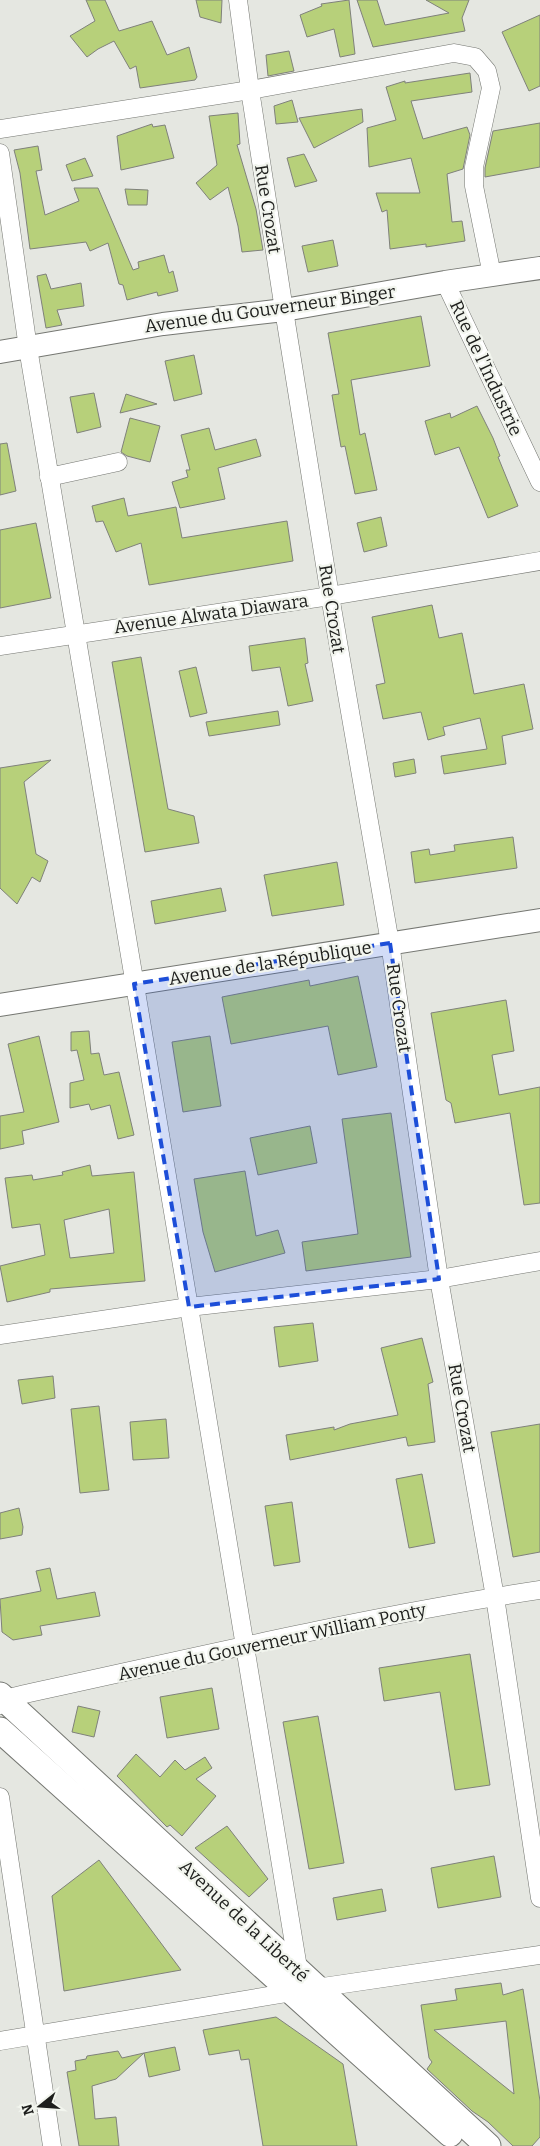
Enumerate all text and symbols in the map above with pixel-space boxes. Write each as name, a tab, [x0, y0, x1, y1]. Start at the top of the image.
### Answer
street label: Rue Crozat	[250, 163, 286, 256]
street label: Avenue du Gouverneur Binger	[143, 280, 397, 338]
street label: Rue de l'Industrie	[445, 297, 527, 439]
street label: Rue Crozat	[314, 563, 350, 656]
street label: Avenue Alwata Diawara	[112, 589, 310, 639]
street label: Avenue de la République	[167, 936, 373, 990]
street label: Rue Crozat	[382, 962, 416, 1055]
street label: Rue Crozat	[443, 1362, 481, 1455]
street label: Avenue du Gouverneur William Ponty	[116, 1598, 429, 1685]
street label: Avenue de la Liberté	[175, 1855, 313, 1987]
north arrow	[15, 2081, 65, 2131]
text: N	[18, 2102, 38, 2117]

